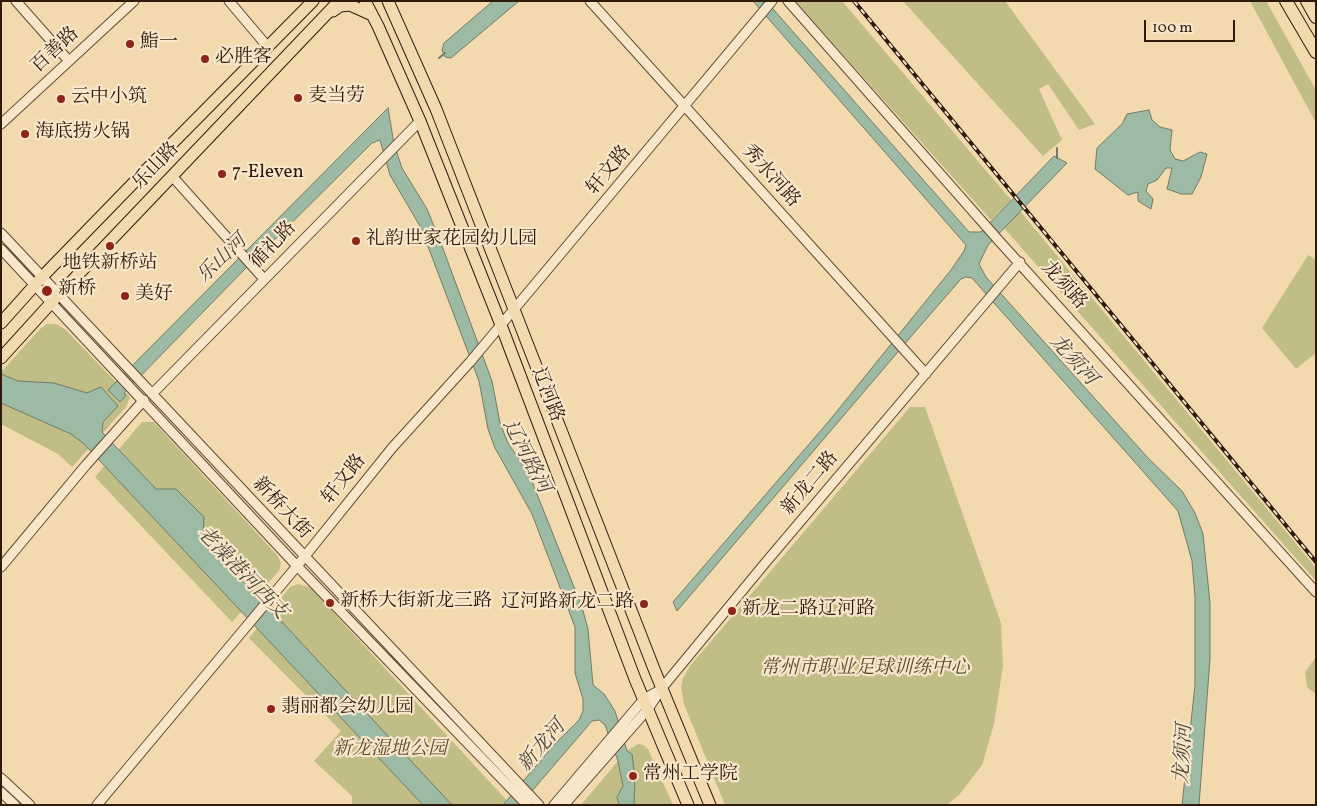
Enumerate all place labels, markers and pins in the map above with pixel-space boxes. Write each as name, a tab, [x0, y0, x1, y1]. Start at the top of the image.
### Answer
place label: 鮨一	[140, 33, 178, 55]
marker: 鮨一	[124, 38, 136, 50]
place label: 必胜客	[215, 48, 272, 70]
marker: 必胜客	[199, 53, 211, 65]
place label: 麦当劳	[308, 87, 365, 109]
place label: 云中小筑	[71, 88, 147, 110]
marker: 麦当劳	[292, 92, 304, 104]
marker: 云中小筑	[55, 93, 67, 105]
place label: 海底捞火锅	[35, 123, 130, 145]
marker: 海底捞火锅	[19, 128, 31, 140]
place label: 7-Eleven	[232, 163, 304, 185]
marker: 7-Eleven	[216, 168, 228, 180]
place label: 礼韵世家花园幼儿园	[366, 230, 537, 252]
marker: 礼韵世家花园幼儿园	[350, 235, 362, 247]
marker: 地铁新桥站	[104, 240, 116, 252]
place label: 地铁新桥站	[63, 254, 157, 276]
place label: 新桥	[58, 280, 96, 302]
marker: 新桥	[40, 284, 54, 298]
place label: 美好	[135, 285, 173, 307]
marker: 美好	[119, 290, 131, 302]
place label: 新桥大街新龙三路	[340, 592, 492, 614]
place label: 辽河路新龙二路	[501, 593, 634, 615]
marker: 新桥大街新龙三路	[324, 597, 336, 609]
marker: 辽河路新龙二路	[638, 598, 650, 610]
place label: 新龙二路辽河路	[742, 600, 875, 622]
marker: 新龙二路辽河路	[726, 605, 738, 617]
place label: 翡丽都会幼儿园	[281, 698, 414, 720]
marker: 翡丽都会幼儿园	[265, 703, 277, 715]
place label: 常州工学院	[643, 765, 738, 787]
marker: 常州工学院	[627, 770, 639, 782]

